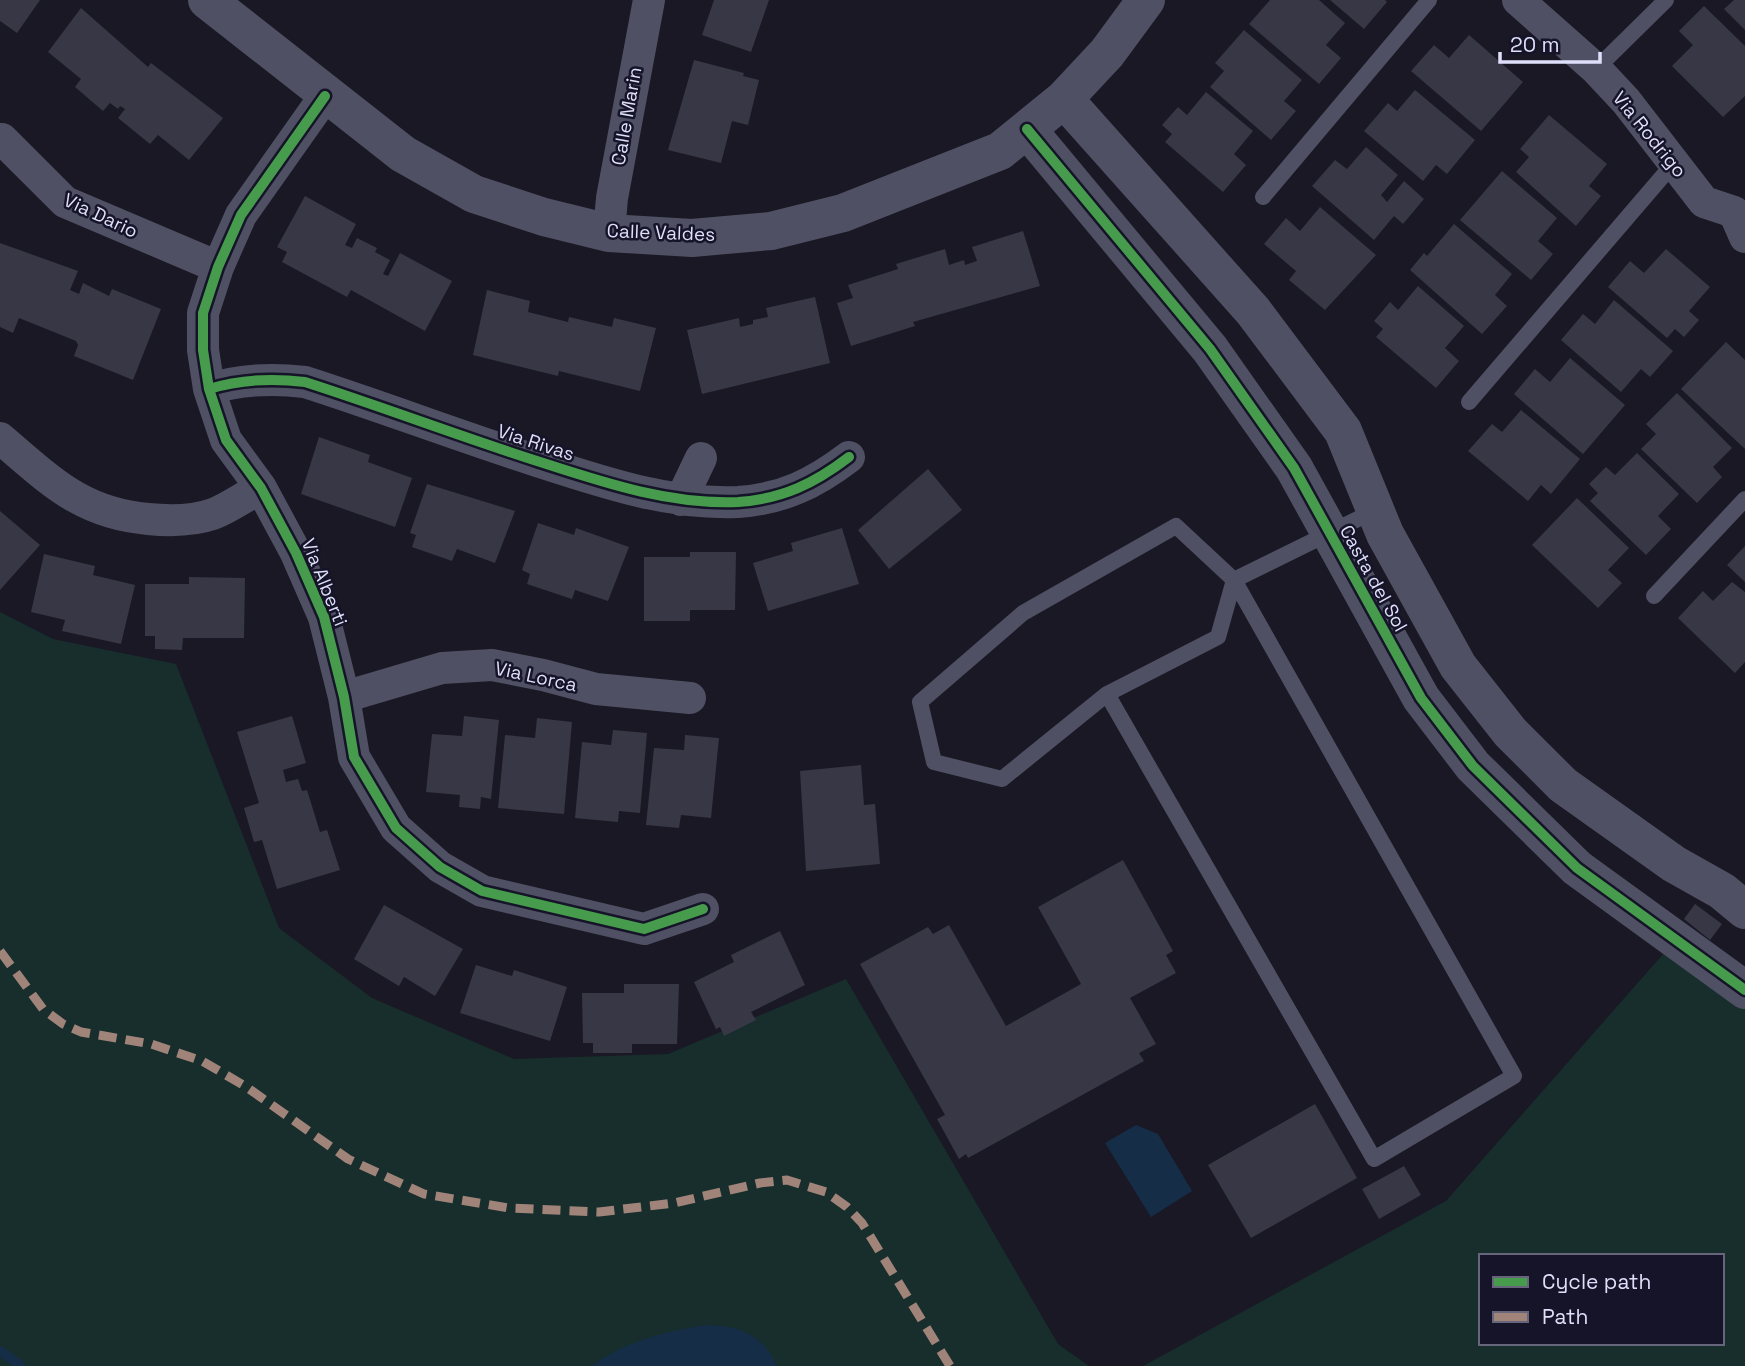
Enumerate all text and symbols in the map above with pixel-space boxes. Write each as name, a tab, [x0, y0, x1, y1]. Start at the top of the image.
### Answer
scale bar	[1500, 21, 1600, 65]
text: 20 m	[1510, 31, 1560, 58]
street label: Calle Marin	[606, 65, 647, 167]
street label: Via Rodrigo	[1607, 86, 1692, 183]
street label: Via Dario	[60, 187, 142, 244]
street label: Calle Valdes	[606, 218, 716, 247]
street label: Via Rivas	[494, 418, 578, 467]
street label: Casta del Sol	[1334, 520, 1413, 636]
street label: Via Alberti	[296, 535, 353, 630]
street label: Via Lorca	[493, 656, 579, 697]
legend	[1479, 1254, 1724, 1345]
text: Cycle path	[1542, 1268, 1651, 1295]
text: Path	[1542, 1303, 1588, 1330]

